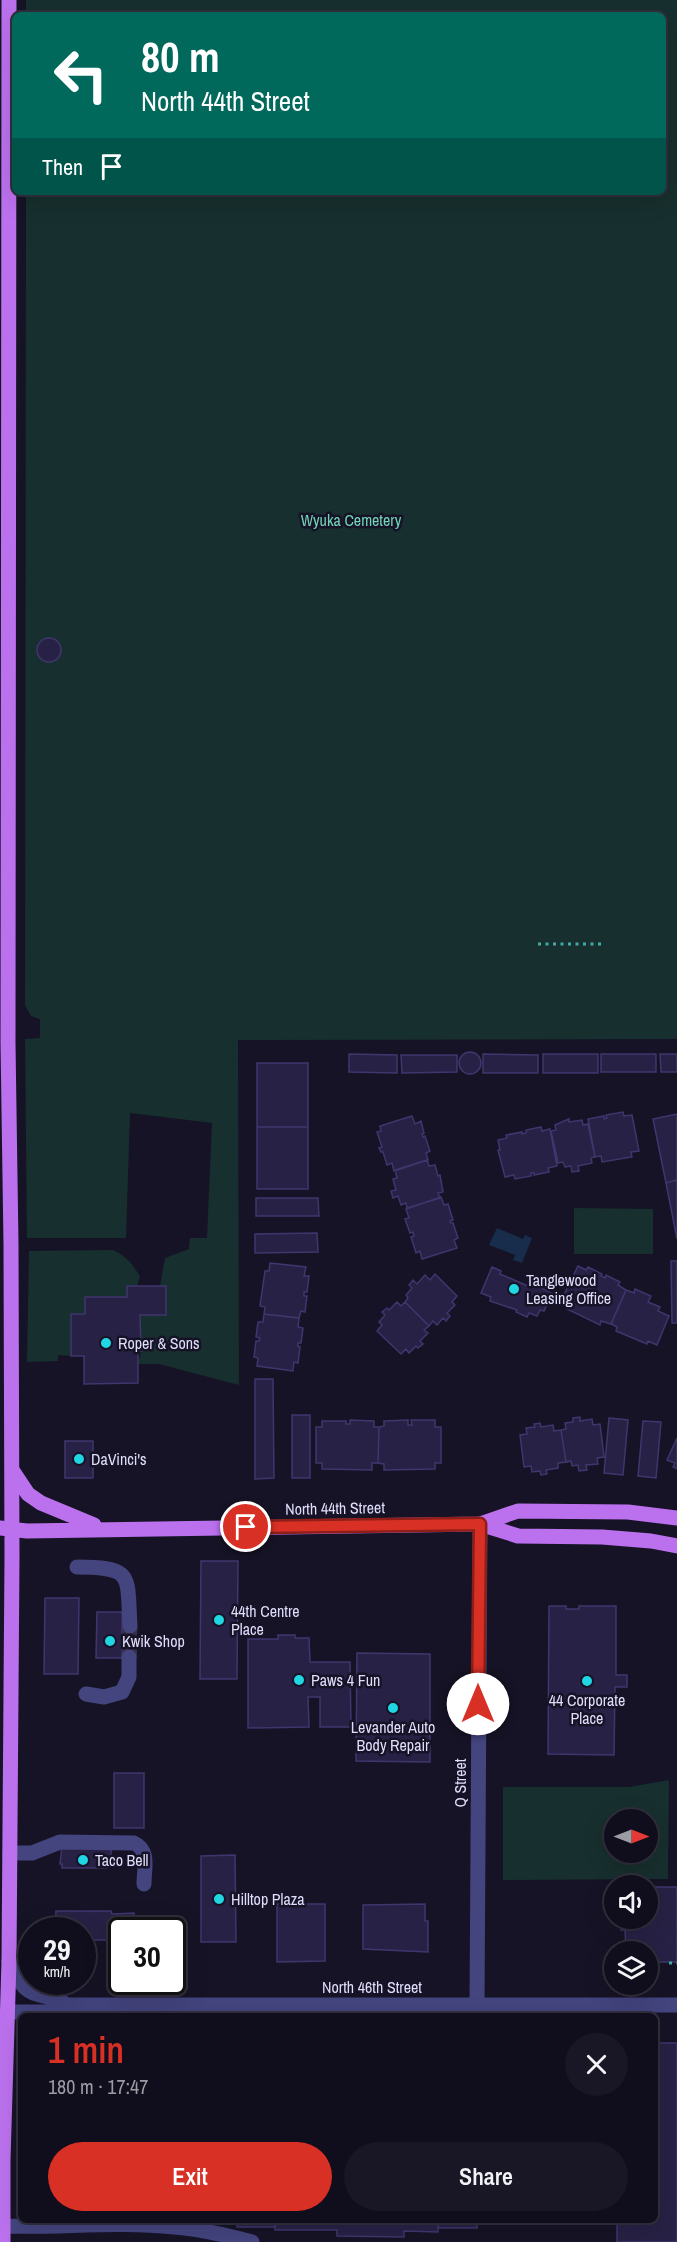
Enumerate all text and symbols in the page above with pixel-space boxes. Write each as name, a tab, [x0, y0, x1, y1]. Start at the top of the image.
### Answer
text: 80 m	[141, 29, 220, 85]
icon: left	[42, 36, 120, 114]
text: North 44th Street	[141, 83, 310, 119]
icon: arrive	[95, 150, 128, 183]
text: Then	[42, 152, 83, 182]
park label: Wyuka Cemetery	[301, 509, 402, 531]
place label: Tanglewood Leasing Office	[526, 1269, 611, 1309]
marker: Tanglewood Leasing Office	[507, 1282, 521, 1296]
place label: Roper & Sons	[118, 1332, 200, 1354]
marker: Roper & Sons	[99, 1336, 113, 1350]
place label: DaVinci's	[91, 1448, 147, 1470]
marker: DaVinci's	[72, 1452, 86, 1466]
street label: North 44th Street	[285, 1496, 385, 1520]
pin	[220, 1501, 271, 1552]
icon: arrive	[229, 1510, 262, 1543]
place label: 44th Centre Place	[231, 1600, 300, 1640]
marker: 44th Centre Place	[212, 1613, 226, 1627]
place label: Kwik Shop	[122, 1630, 185, 1652]
marker: Kwik Shop	[103, 1634, 117, 1648]
place label: Paws 4 Fun	[311, 1669, 380, 1691]
position arrow	[446, 1672, 510, 1736]
marker: Paws 4 Fun	[292, 1673, 306, 1687]
marker: 44 Corporate Place	[580, 1674, 594, 1688]
place label: 44 Corporate Place	[549, 1689, 625, 1729]
marker: Levander Auto Body Repair	[386, 1701, 400, 1715]
place label: Levander Auto Body Repair	[351, 1716, 435, 1756]
street label: Q Street	[449, 1758, 471, 1807]
north arrow	[604, 1809, 658, 1863]
map controls	[604, 1809, 658, 1995]
place label: Taco Bell	[95, 1849, 149, 1871]
marker: Taco Bell	[76, 1853, 90, 1867]
button: sound	[604, 1875, 658, 1929]
place label: Hilltop Plaza	[231, 1888, 305, 1910]
marker: Hilltop Plaza	[212, 1892, 226, 1906]
speed limit sign: 30	[108, 1917, 186, 1995]
text: 29	[43, 1929, 71, 1969]
button: layers	[604, 1941, 658, 1995]
text: km/h	[44, 1961, 70, 1982]
street label: North 46th Street	[322, 1976, 422, 1998]
text: 1 min	[48, 2026, 124, 2074]
button: close	[565, 2033, 628, 2096]
text: 180 m · 17:47	[48, 2073, 148, 2100]
button: Exit	[48, 2142, 332, 2211]
button: Share	[344, 2142, 628, 2211]

